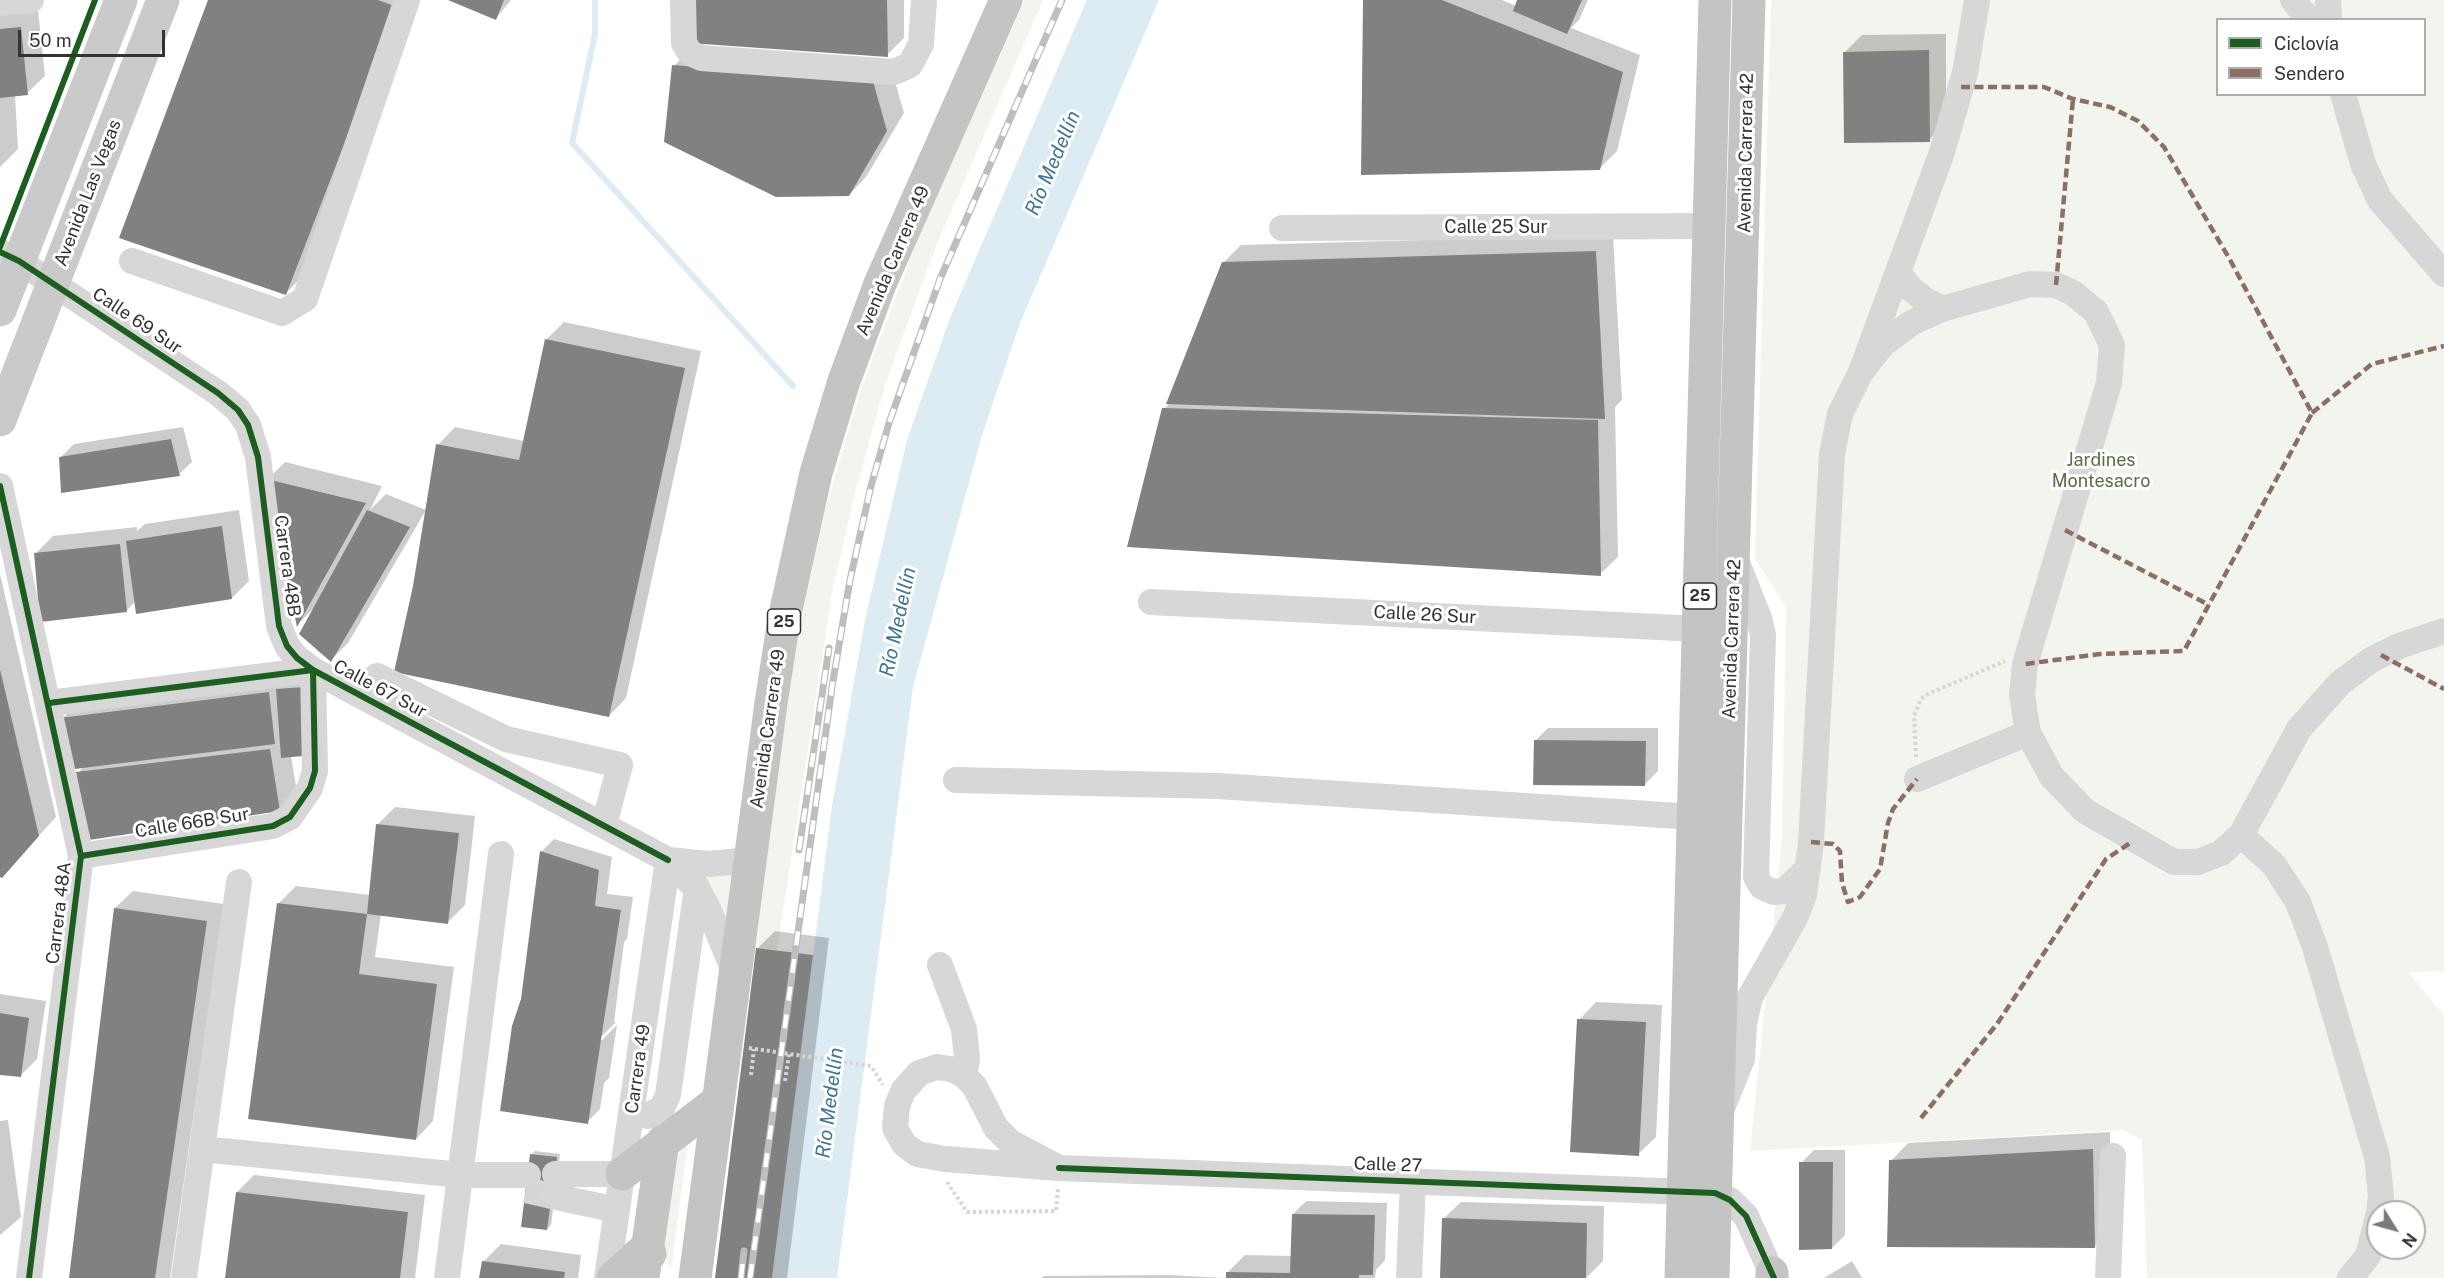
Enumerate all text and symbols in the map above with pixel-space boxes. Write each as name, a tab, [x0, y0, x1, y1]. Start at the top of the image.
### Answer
scale bar	[21, 18, 168, 56]
legend	[2216, 18, 2426, 96]
text: 50 m	[29, 30, 72, 51]
text: Ciclovía	[2274, 33, 2339, 54]
text: Sendero	[2274, 63, 2345, 84]
street label: Avenida Carrera 42	[1734, 73, 1758, 233]
water label: Río Medellín	[1020, 107, 1086, 219]
street label: Avenida Las Vegas	[50, 117, 126, 269]
street label: Avenida Carrera 49	[852, 183, 934, 339]
street label: Calle 25 Sur	[1444, 216, 1548, 238]
street label: Calle 69 Sur	[88, 283, 186, 359]
park label: Jardines Montesacro	[2052, 449, 2150, 492]
street label: Carrera 48B	[269, 514, 305, 618]
street label: Avenida Carrera 42	[1718, 559, 1746, 719]
water label: Río Medellín	[875, 565, 921, 679]
road number: 25	[1684, 583, 1716, 609]
street label: Calle 26 Sur	[1373, 602, 1477, 628]
road number: 25	[768, 609, 800, 635]
street label: Avenida Carrera 49	[746, 648, 790, 810]
street label: Calle 67 Sur	[330, 655, 430, 723]
street label: Calle 66B Sur	[133, 803, 251, 843]
street label: Carrera 48A	[42, 860, 76, 966]
street label: Carrera 49	[621, 1023, 655, 1115]
water label: Río Medellín	[811, 1046, 849, 1160]
street label: Calle 27	[1353, 1153, 1423, 1177]
north arrow	[2366, 1200, 2426, 1260]
text: N	[2398, 1229, 2421, 1251]

